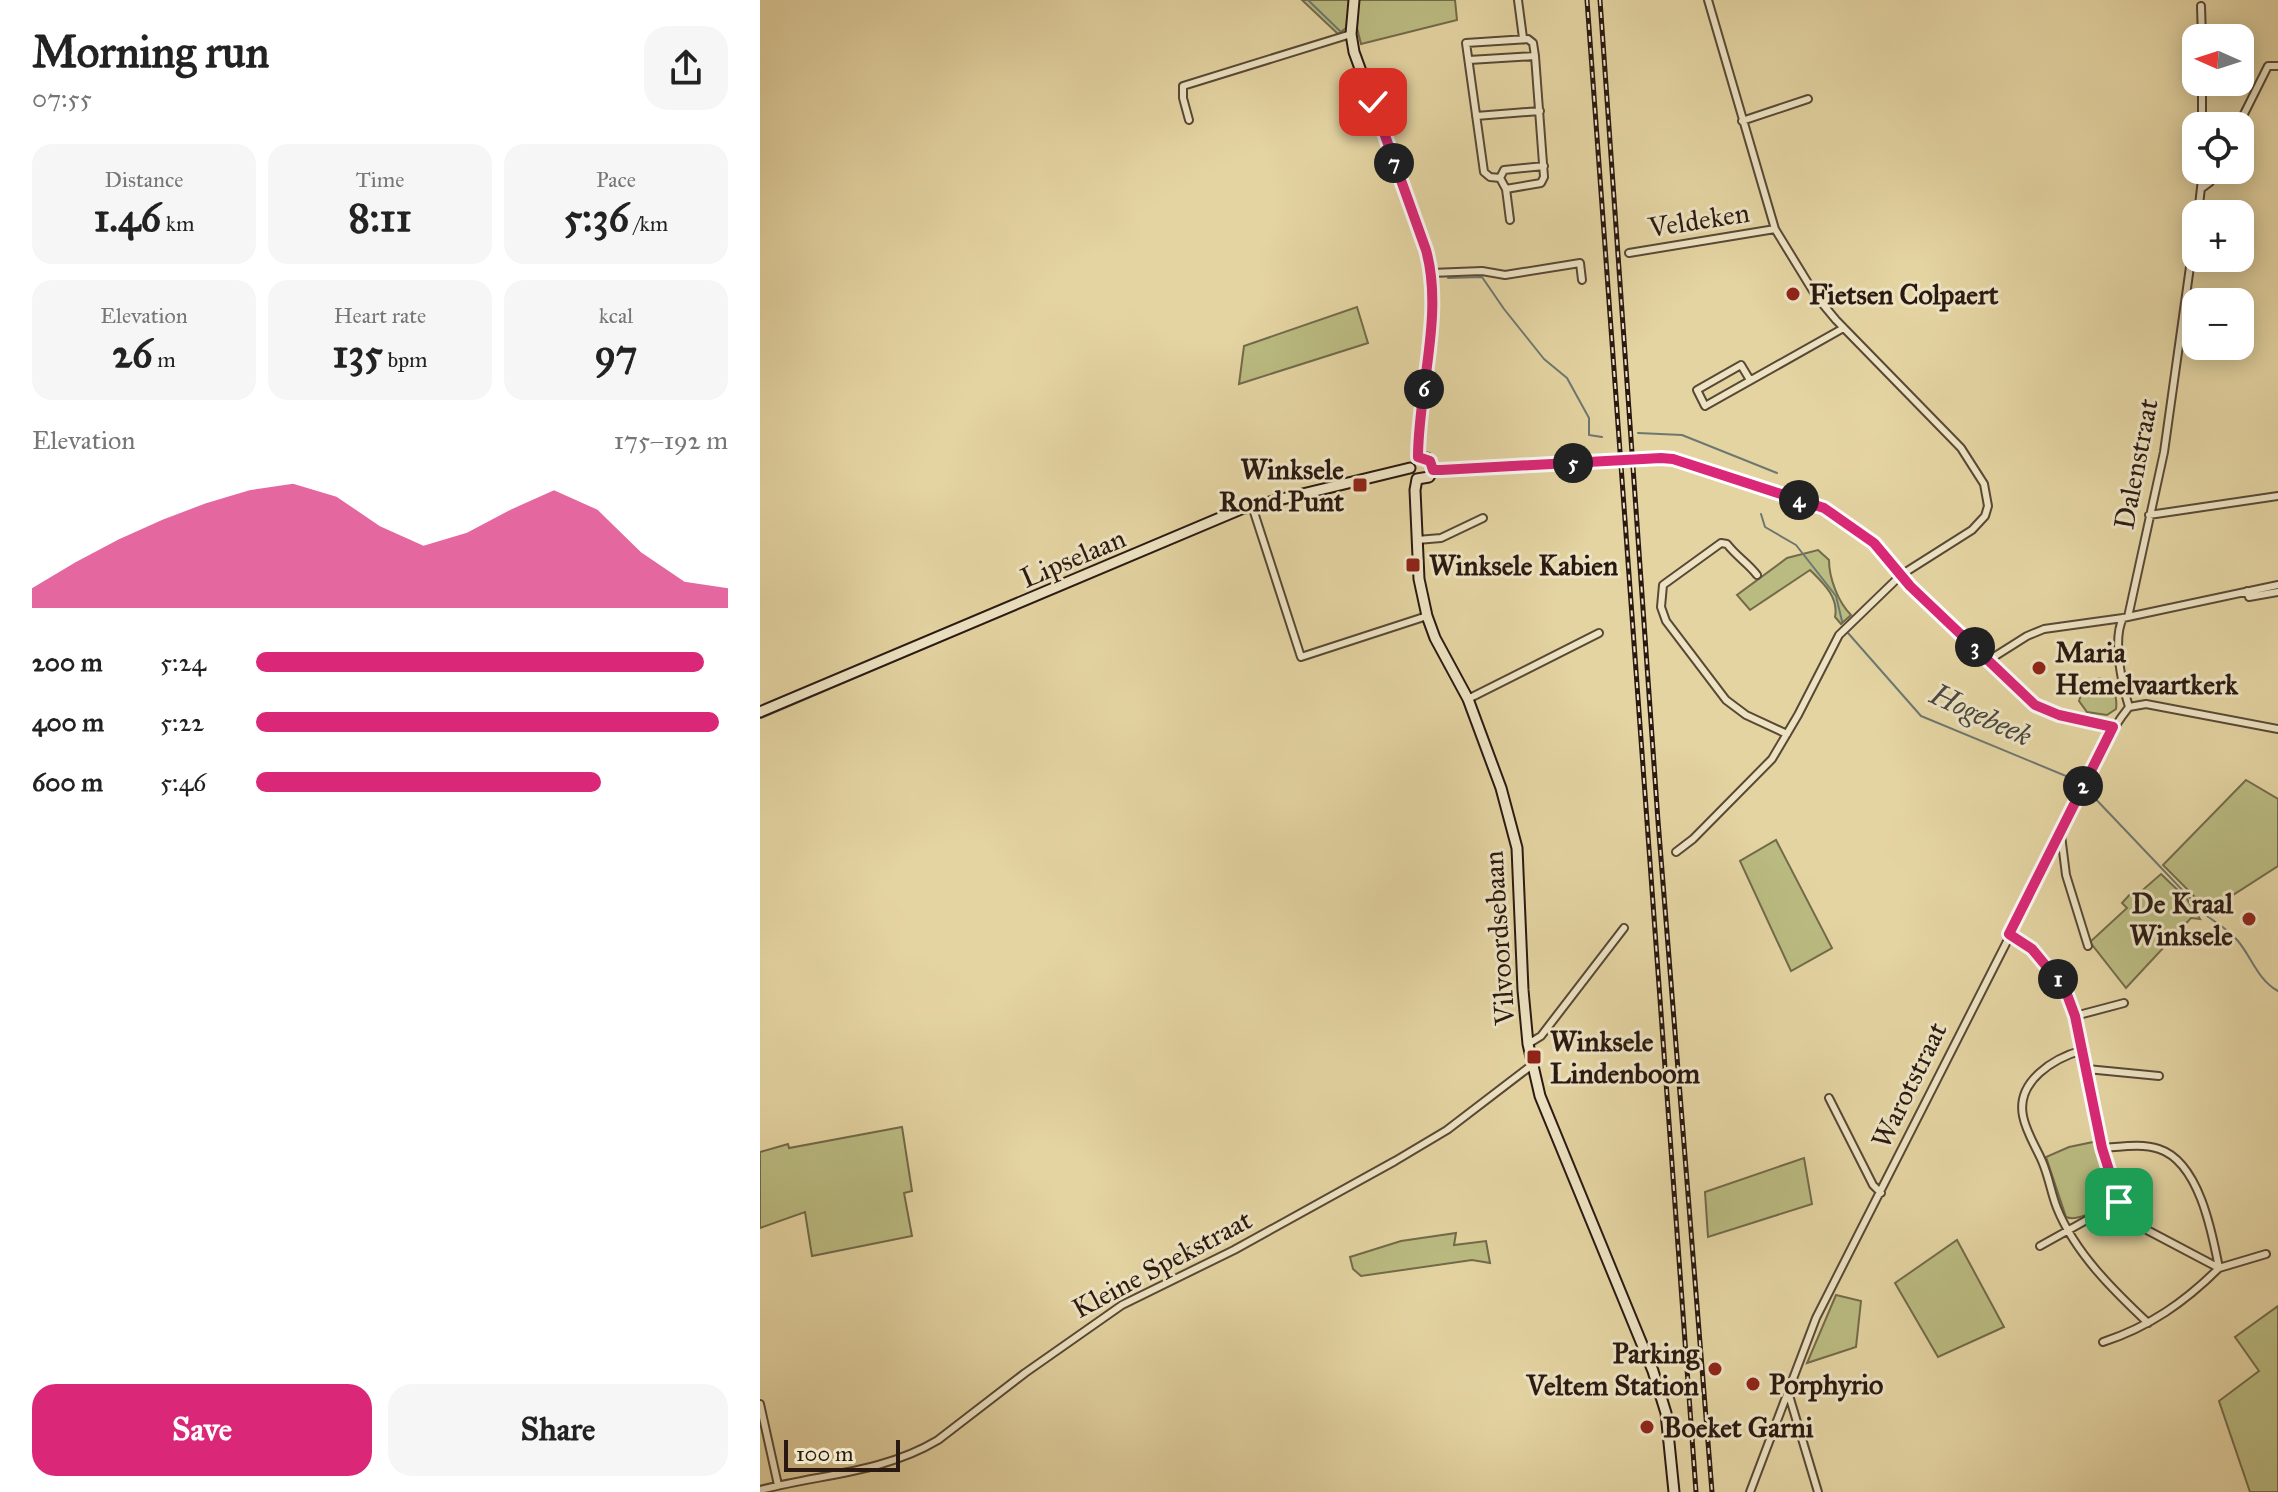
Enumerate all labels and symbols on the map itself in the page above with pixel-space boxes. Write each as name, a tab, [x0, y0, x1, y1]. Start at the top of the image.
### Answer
north arrow	[2182, 24, 2254, 96]
pin	[1339, 68, 1407, 136]
pin: 7	[1374, 143, 1414, 183]
street label: Veldeken	[1645, 195, 1752, 245]
place label: Fietsen Colpaert	[1809, 277, 1998, 312]
marker: Fietsen Colpaert	[1784, 285, 1802, 303]
pin: 6	[1404, 369, 1444, 409]
street label: Dalenstraat	[2106, 396, 2166, 532]
pin: 5	[1553, 443, 1593, 483]
place label: Winksele Rond Punt	[1219, 452, 1344, 519]
marker: Winksele Rond Punt	[1351, 476, 1369, 494]
pin: 4	[1779, 480, 1819, 520]
street label: Lipselaan	[1015, 520, 1131, 596]
place label: Winksele Kabien	[1429, 548, 1618, 583]
marker: Winksele Kabien	[1404, 556, 1422, 574]
pin: 3	[1955, 627, 1995, 667]
place label: Maria Hemelvaartkerk	[2055, 635, 2239, 702]
marker: Maria Hemelvaartkerk	[2030, 659, 2048, 677]
water label: Hogebeek	[1923, 675, 2038, 754]
pin: 2	[2063, 766, 2103, 806]
street label: Vilvoordsebaan	[1475, 850, 1523, 1027]
place label: De Kraal Winksele	[2130, 886, 2233, 953]
marker: De Kraal Winksele	[2240, 910, 2258, 928]
pin: 1	[2038, 959, 2078, 999]
street label: Warotstraat	[1863, 1016, 1955, 1154]
place label: Winksele Lindenboom	[1550, 1024, 1700, 1091]
marker: Winksele Lindenboom	[1525, 1048, 1543, 1066]
pin	[2085, 1168, 2153, 1236]
street label: Kleine Spekstraat	[1066, 1202, 1258, 1326]
place label: Parking Veltem Station	[1525, 1336, 1700, 1403]
marker: Parking Veltem Station	[1706, 1360, 1724, 1378]
place label: Porphyrio	[1769, 1367, 1883, 1402]
marker: Porphyrio	[1744, 1375, 1762, 1393]
place label: Boeket Garni	[1663, 1410, 1814, 1445]
marker: Boeket Garni	[1638, 1418, 1656, 1436]
scale bar	[784, 1436, 900, 1472]

